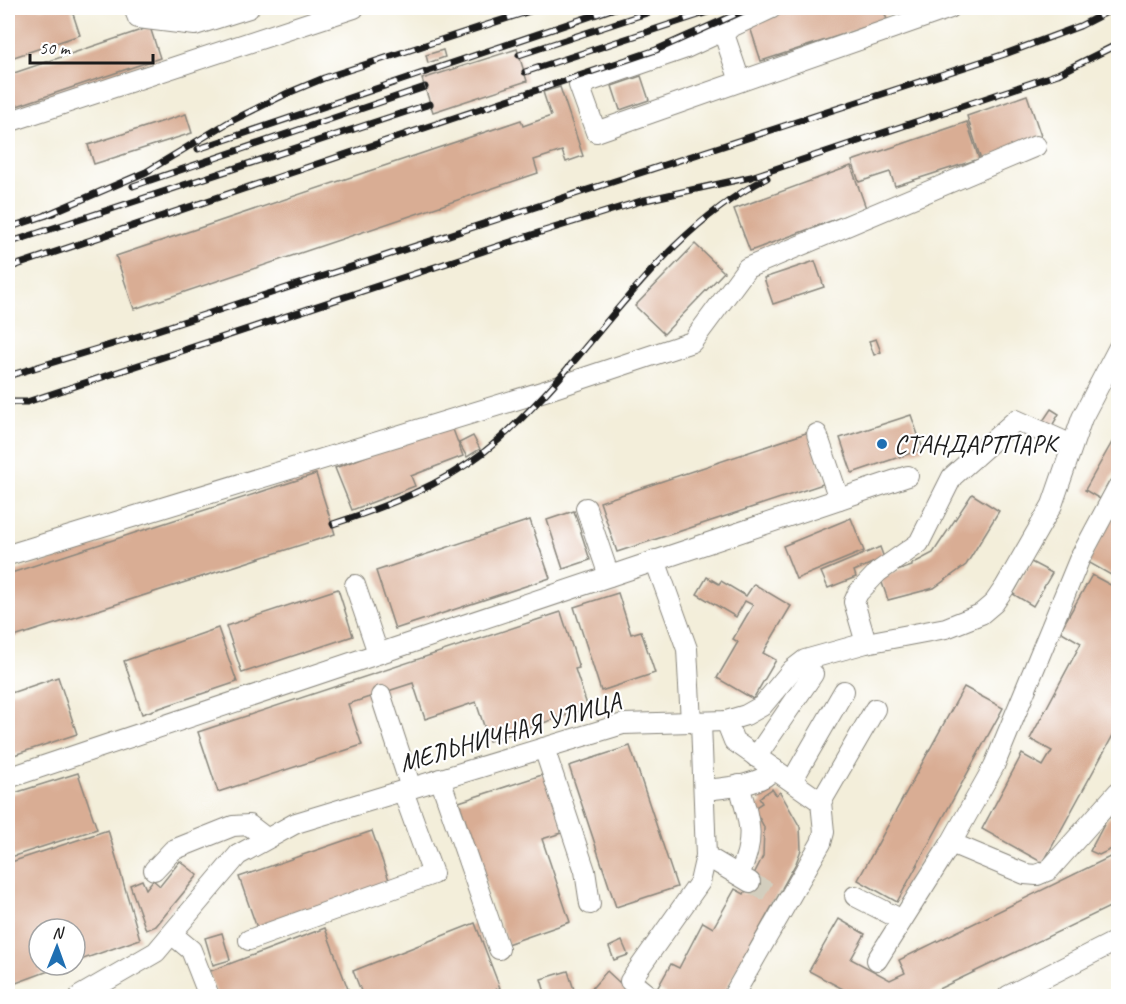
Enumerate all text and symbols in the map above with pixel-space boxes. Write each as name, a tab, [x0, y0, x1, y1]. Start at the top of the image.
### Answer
scale bar	[30, 27, 153, 65]
text: 50 m	[39, 37, 72, 59]
place label: СТАНДАРТПАРК	[894, 428, 1060, 461]
marker: СТАНДАРТПАРК	[875, 437, 889, 451]
street label: МЕЛЬНИЧНАЯ УЛИЦА	[396, 684, 626, 779]
north arrow	[27, 917, 87, 977]
text: N	[52, 923, 65, 943]

